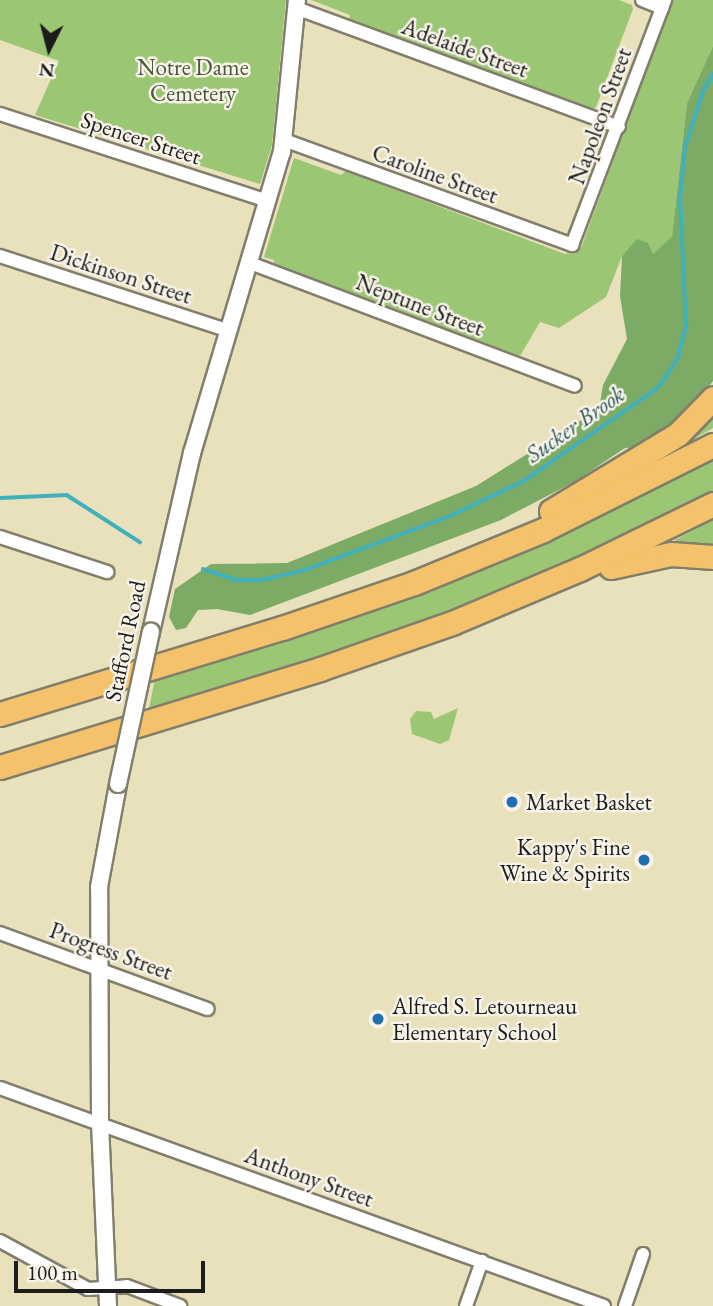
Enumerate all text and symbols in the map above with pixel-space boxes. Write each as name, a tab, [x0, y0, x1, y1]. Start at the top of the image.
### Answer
street label: Adelaide Street	[398, 12, 532, 84]
north arrow	[14, 14, 84, 84]
street label: Napoleon Street	[563, 44, 637, 188]
park label: Notre Dame Cemetery	[137, 53, 249, 107]
text: N	[38, 57, 56, 84]
street label: Spencer Street	[78, 106, 204, 170]
street label: Caroline Street	[368, 139, 502, 209]
street label: Dickinson Street	[47, 238, 195, 310]
street label: Neptune Street	[352, 268, 488, 342]
water label: Sucker Brook	[520, 379, 630, 469]
street label: Stafford Road	[99, 578, 151, 704]
place label: Market Basket	[526, 788, 652, 816]
marker: Market Basket	[504, 794, 520, 810]
place label: Kappy's Fine Wine & Spirits	[500, 833, 630, 887]
marker: Kappy's Fine Wine & Spirits	[636, 852, 652, 868]
street label: Progress Street	[46, 916, 176, 986]
place label: Alfred S. Letourneau Elementary School	[392, 992, 577, 1046]
marker: Alfred S. Letourneau Elementary School	[370, 1011, 386, 1027]
street label: Anthony Street	[241, 1141, 377, 1213]
scale bar	[18, 1246, 208, 1290]
text: 100 m	[27, 1259, 78, 1286]

